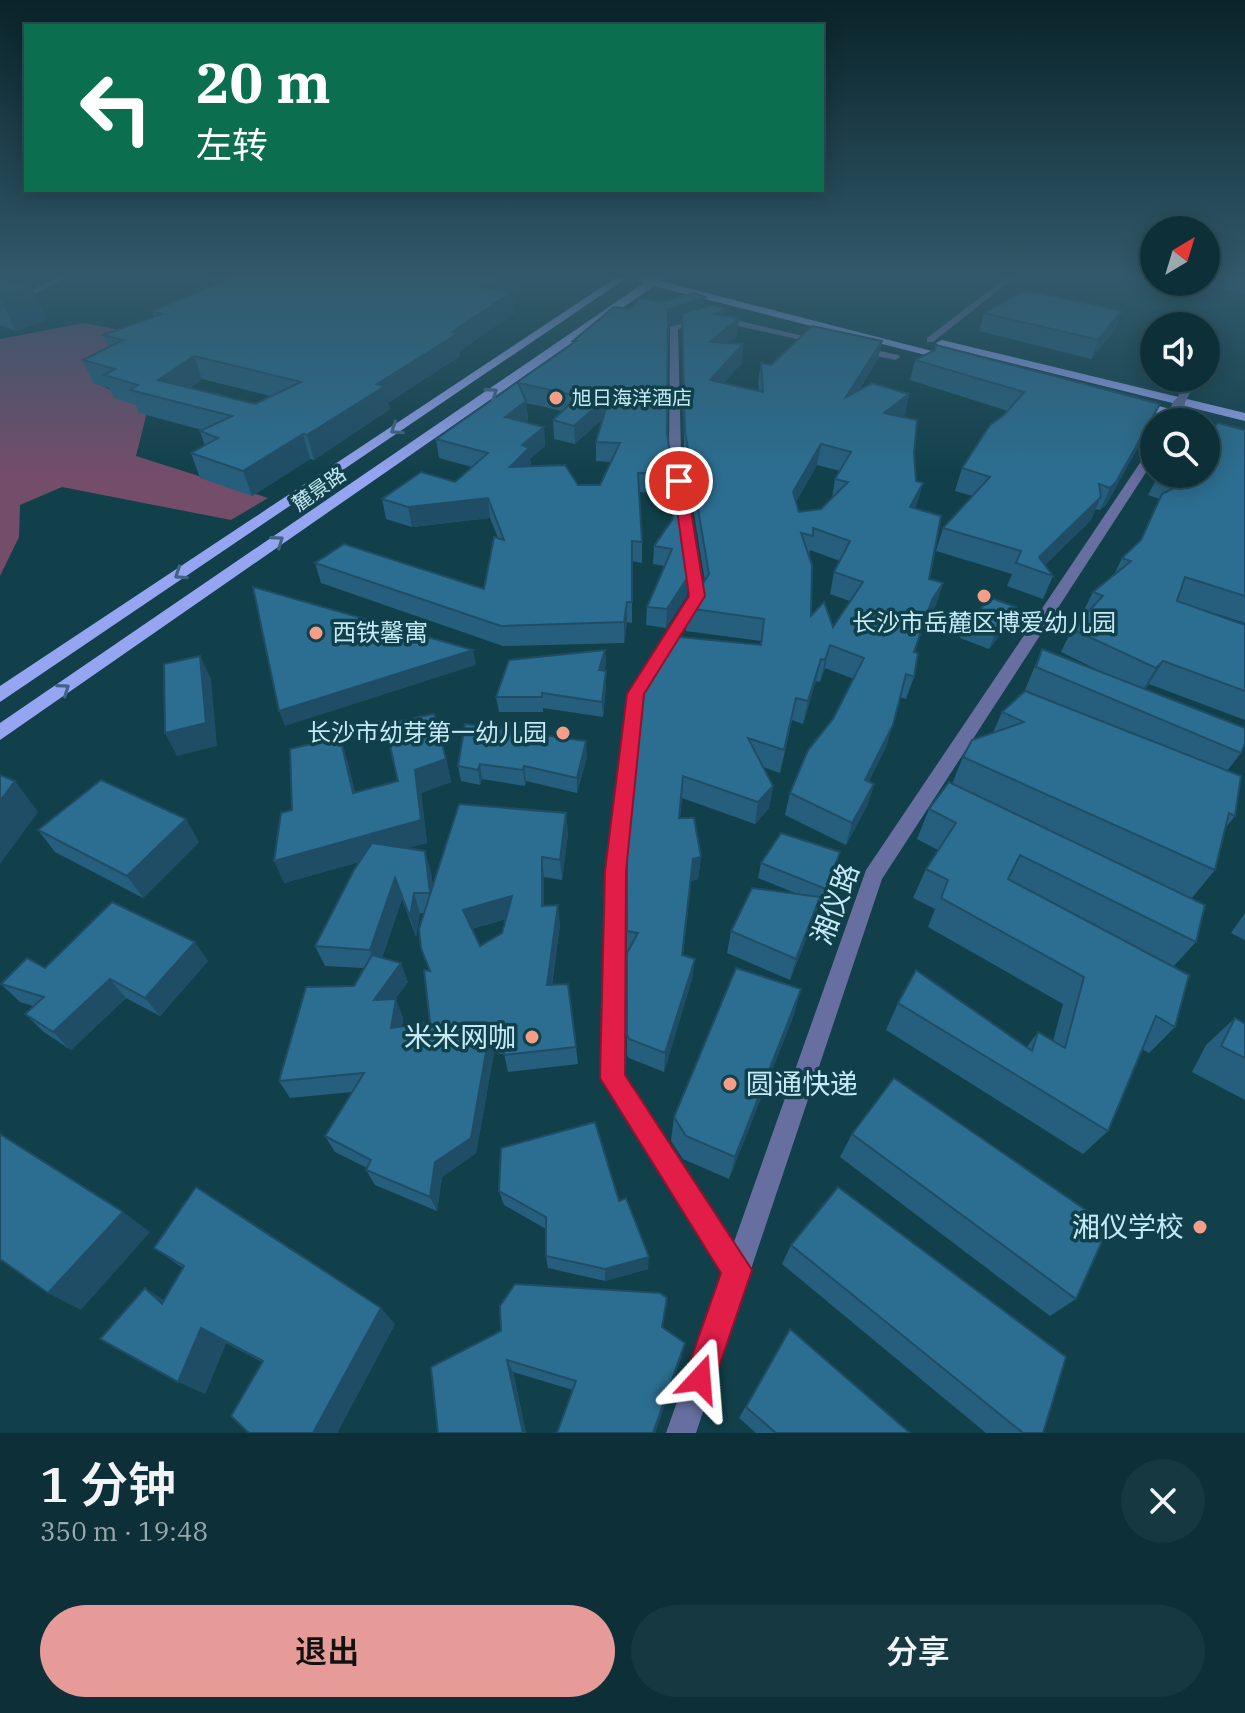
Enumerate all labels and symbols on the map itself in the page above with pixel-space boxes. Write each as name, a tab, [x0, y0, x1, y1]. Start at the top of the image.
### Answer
north arrow	[1140, 216, 1220, 296]
place label: 旭日海洋酒店	[572, 384, 692, 411]
one-way arrow	[483, 388, 497, 403]
marker: 旭日海洋酒店	[547, 389, 565, 407]
one-way arrow	[390, 419, 404, 434]
pin	[645, 447, 713, 515]
street label: 麓景路	[286, 460, 351, 517]
one-way arrow	[269, 536, 283, 551]
one-way arrow	[174, 564, 189, 579]
marker: 长沙市岳麓区博爱幼儿园	[975, 587, 993, 605]
place label: 长沙市岳麓区博爱幼儿园	[852, 606, 1116, 638]
place label: 西铁馨寓	[332, 616, 428, 648]
marker: 西铁馨寓	[307, 624, 325, 642]
one-way arrow	[56, 684, 70, 699]
place label: 长沙市幼芽第一幼儿园	[307, 716, 547, 748]
marker: 长沙市幼芽第一幼儿园	[554, 724, 572, 742]
street label: 湘仪路	[802, 858, 867, 950]
place label: 米米网咖	[404, 1018, 516, 1055]
marker: 米米网咖	[523, 1028, 541, 1046]
place label: 圆通快递	[746, 1065, 858, 1102]
marker: 圆通快递	[721, 1075, 739, 1093]
place label: 湘仪学校	[1072, 1208, 1184, 1245]
marker: 湘仪学校	[1191, 1218, 1209, 1236]
position arrow	[658, 1337, 742, 1421]

